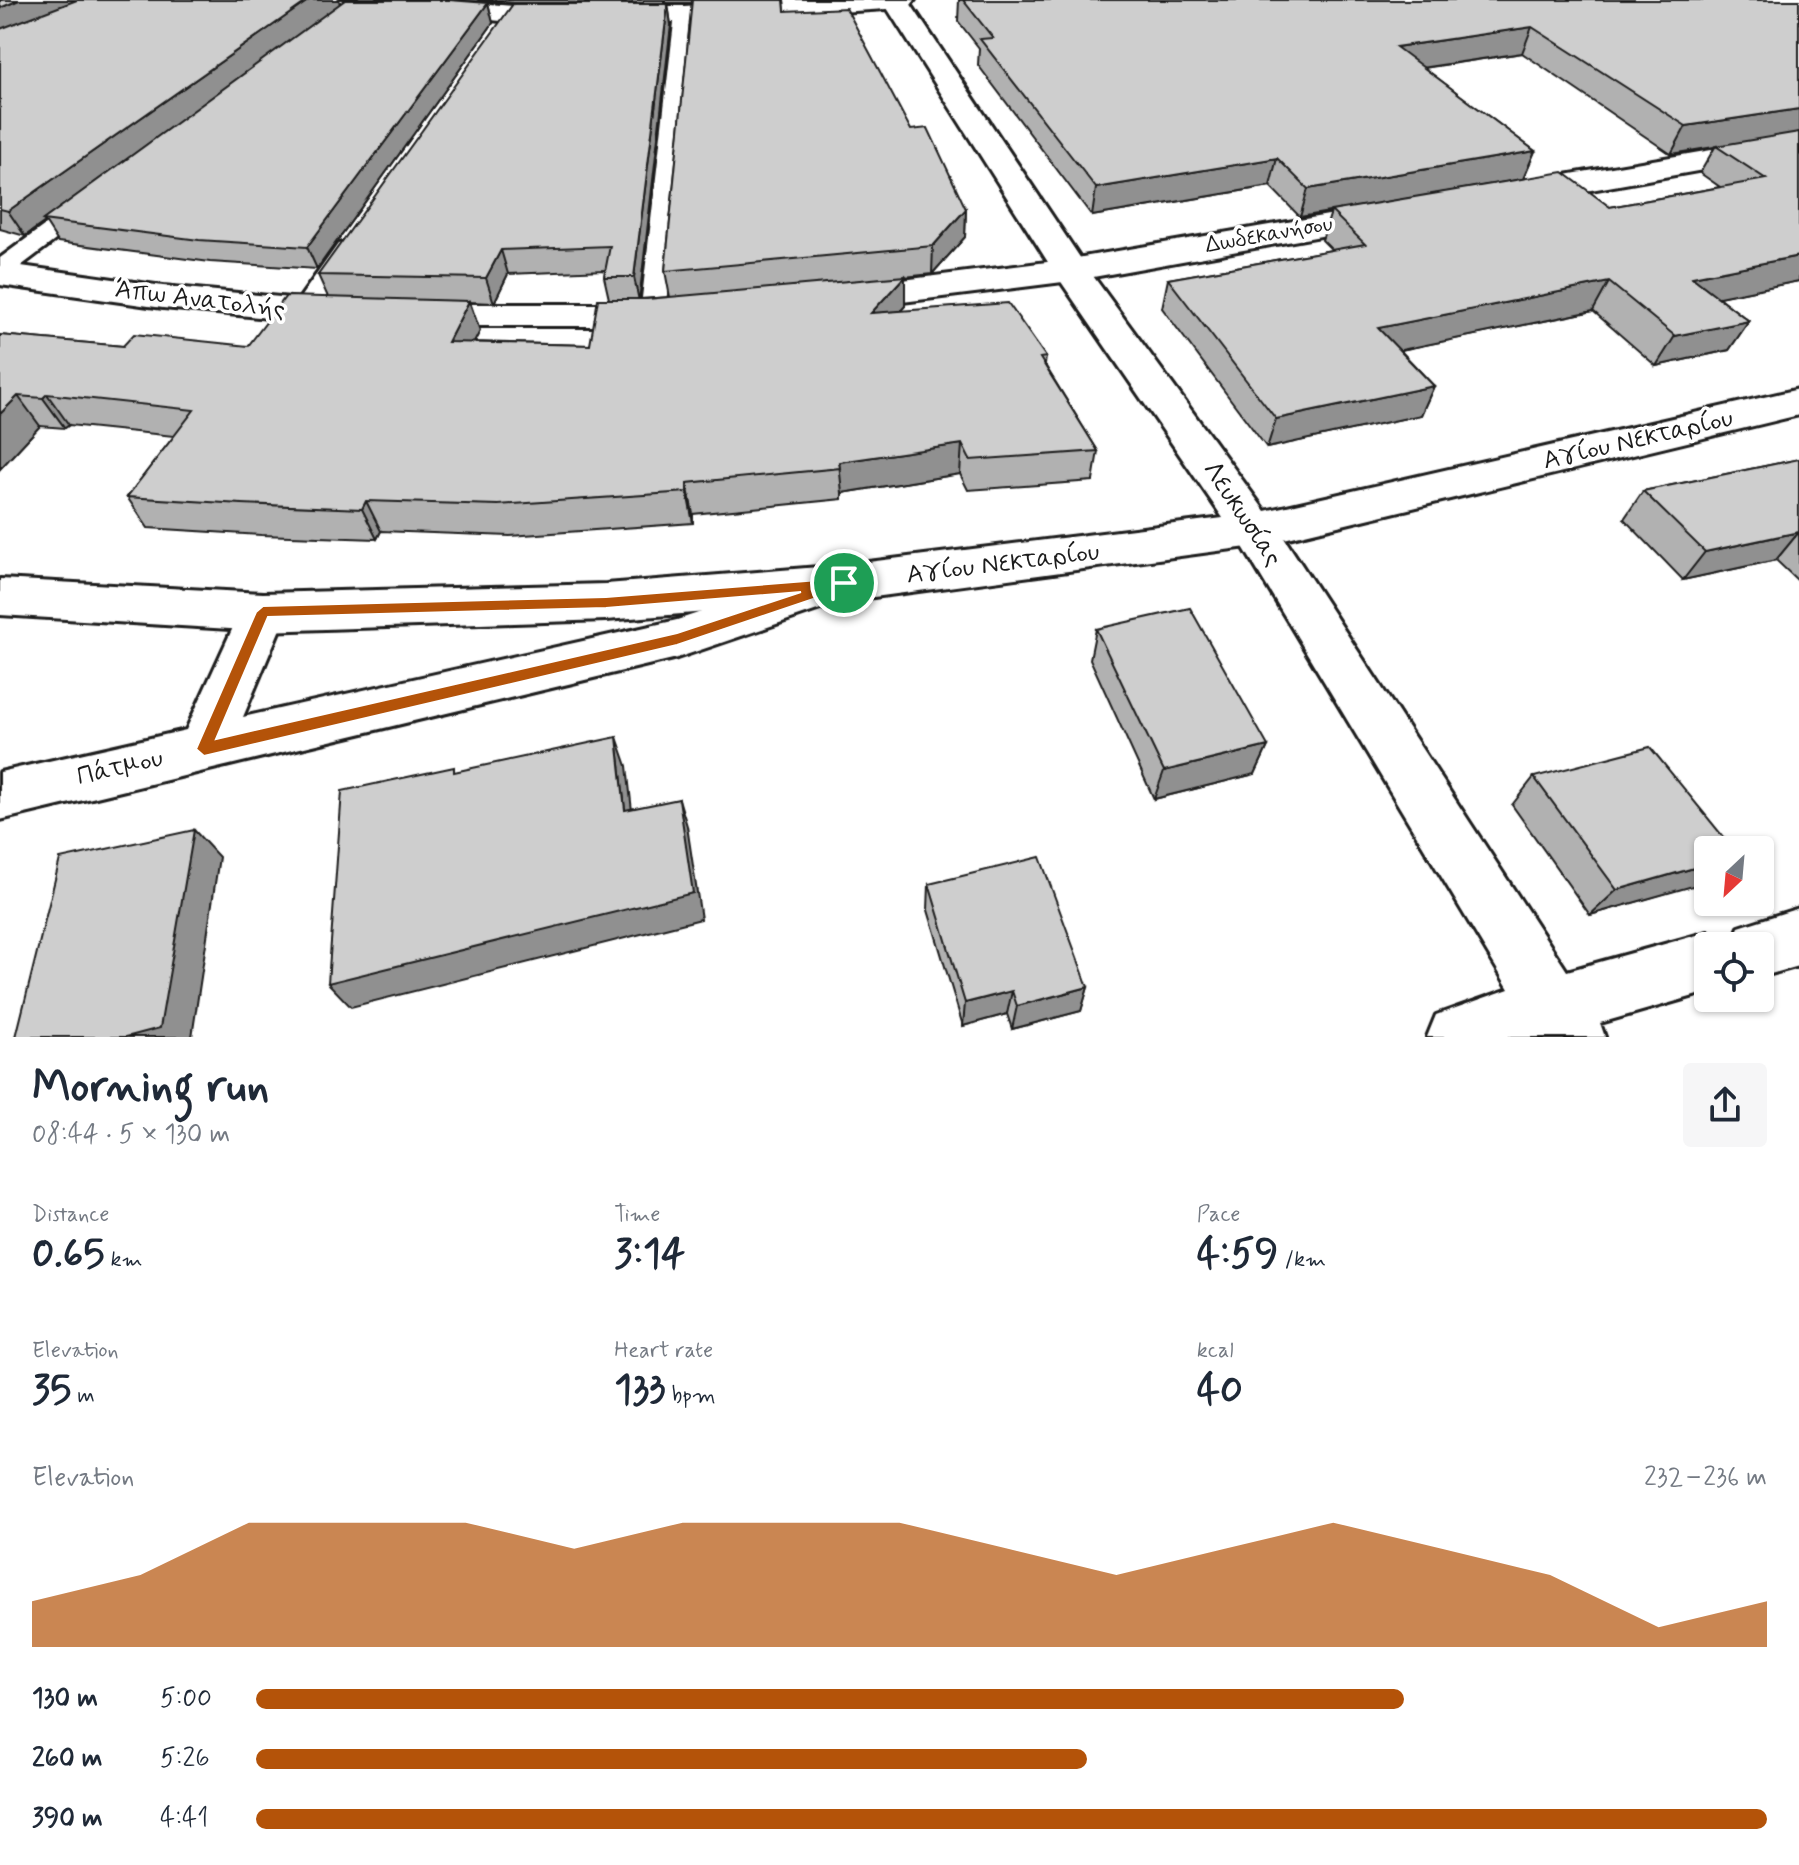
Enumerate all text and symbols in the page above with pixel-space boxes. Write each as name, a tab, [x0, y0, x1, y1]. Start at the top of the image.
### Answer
street label: Δωδεκανήσου	[1203, 210, 1335, 260]
street label: Άπω Ανατολής	[113, 273, 287, 327]
street label: Αγίου Νεκταρίου	[1540, 402, 1736, 478]
street label: Λευκωσίας	[1194, 455, 1290, 573]
street label: Αγίου Νεκταρίου	[905, 535, 1101, 593]
pin	[810, 549, 878, 617]
icon: arrive	[822, 561, 866, 605]
street label: Πάτμου	[74, 742, 166, 794]
north arrow	[1694, 836, 1774, 916]
map controls	[1694, 836, 1774, 1012]
button: locate	[1694, 932, 1774, 1012]
text: Morning run	[32, 1059, 269, 1117]
button: share	[1683, 1063, 1767, 1147]
text: 08:44 · 5 × 130 m	[32, 1118, 230, 1152]
text: Distance	[32, 1201, 109, 1229]
text: Time	[614, 1201, 660, 1229]
text: Pace	[1197, 1201, 1240, 1229]
text: 0.65	[32, 1229, 104, 1281]
text: 3:14	[614, 1229, 685, 1281]
text: 4:59	[1197, 1229, 1278, 1281]
text: km	[104, 1246, 143, 1274]
text: /km	[1278, 1246, 1326, 1274]
text: Elevation	[32, 1337, 119, 1365]
text: Heart rate	[614, 1337, 713, 1365]
text: kcal	[1197, 1337, 1234, 1365]
text: 35	[32, 1365, 71, 1417]
text: 133	[614, 1365, 665, 1417]
text: 40	[1197, 1365, 1243, 1417]
text: m	[71, 1382, 95, 1410]
text: bpm	[665, 1382, 716, 1410]
text: Elevation	[32, 1461, 134, 1495]
text: 232–236 m	[1644, 1461, 1767, 1495]
text: 130 m	[32, 1682, 98, 1716]
text: 5:00	[160, 1682, 212, 1716]
text: 260 m	[32, 1742, 102, 1776]
text: 5:26	[160, 1742, 210, 1776]
text: 390 m	[32, 1802, 103, 1836]
text: 4:41	[160, 1802, 208, 1836]

